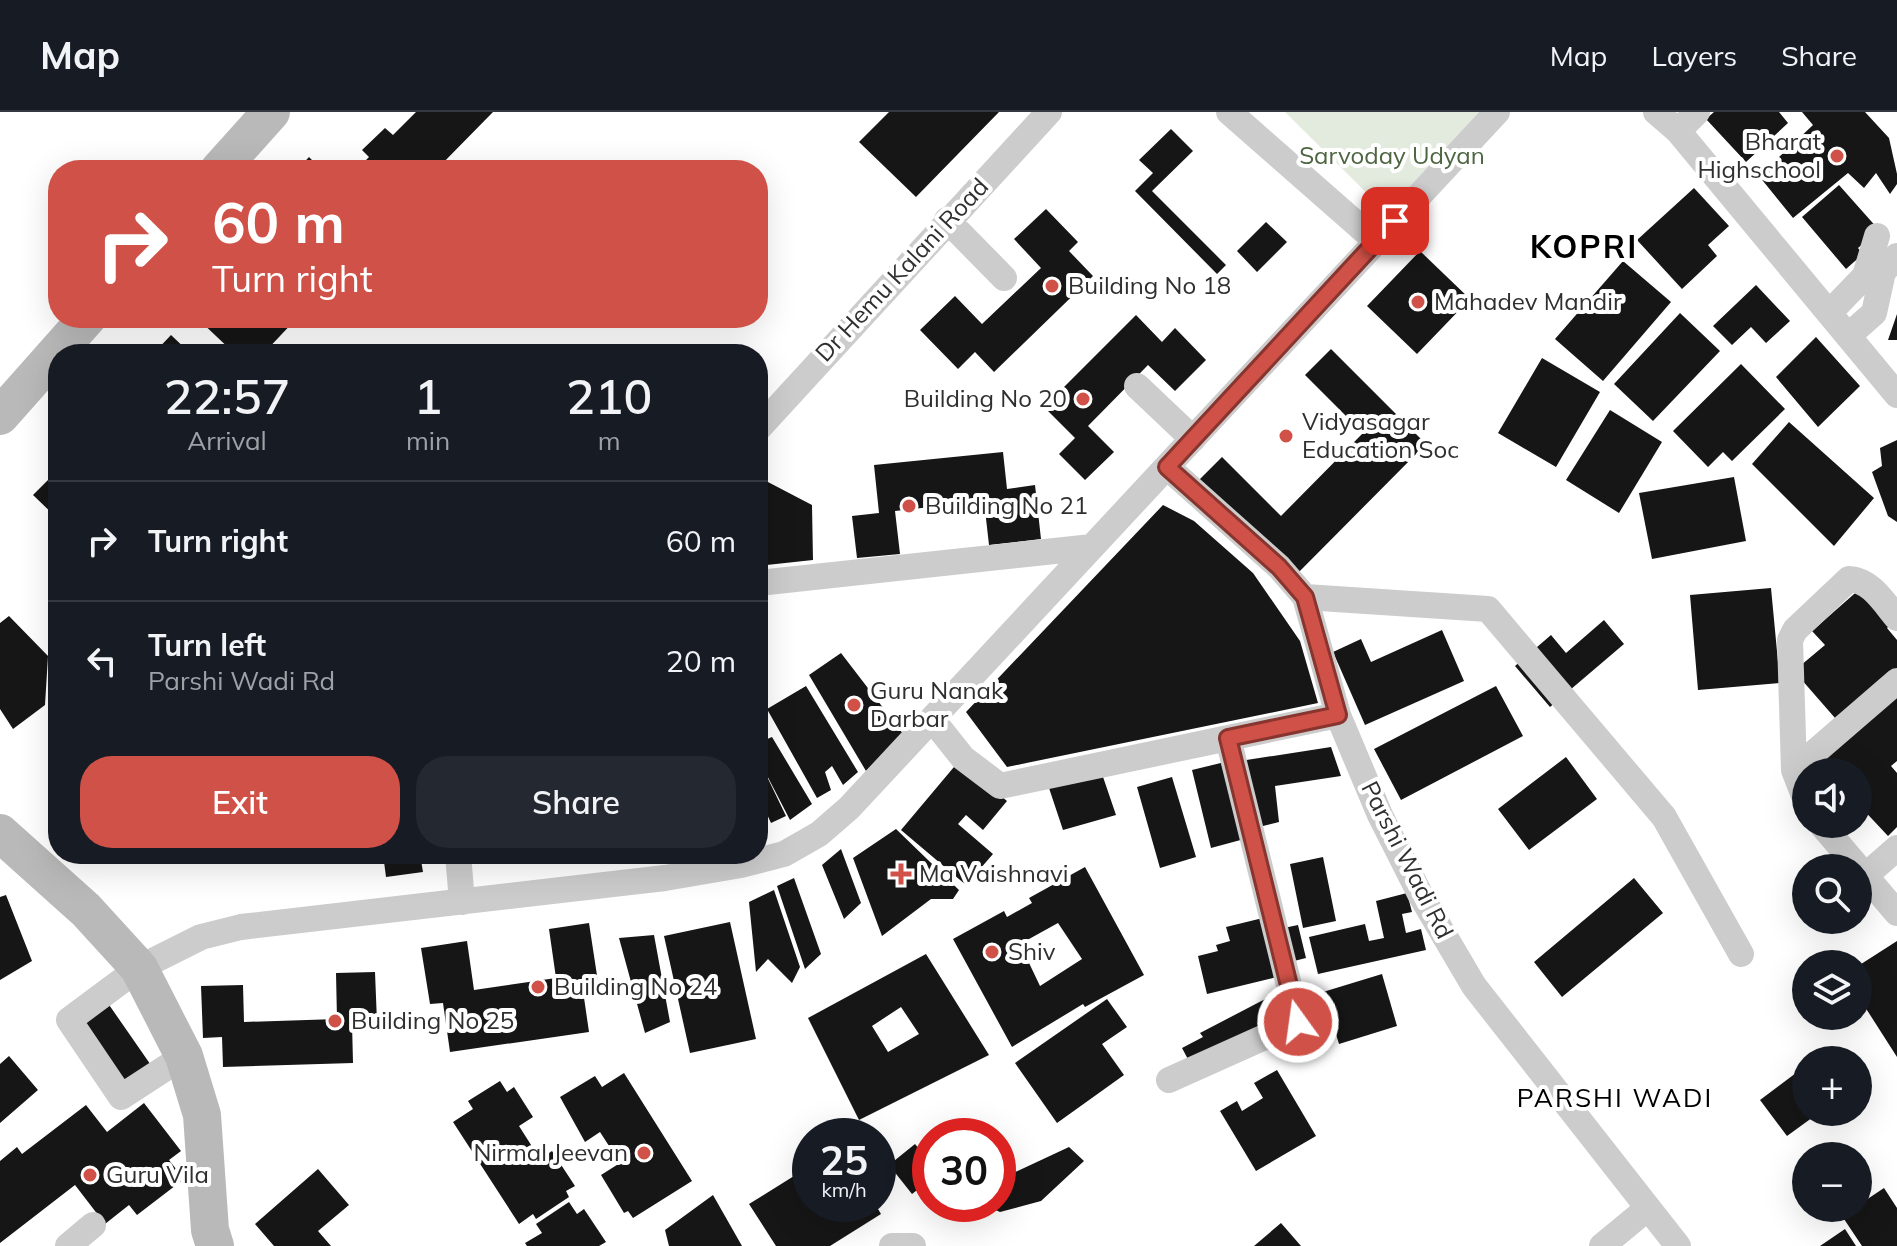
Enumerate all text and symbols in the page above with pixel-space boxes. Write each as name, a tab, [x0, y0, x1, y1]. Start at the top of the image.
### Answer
text: Map	[40, 31, 120, 79]
text: Map	[1550, 38, 1607, 73]
text: Layers	[1651, 38, 1737, 73]
text: Share	[1781, 38, 1857, 73]
place label: Bharat Highschool	[1697, 126, 1821, 184]
park label: Sarvoday Udyan	[1299, 140, 1485, 170]
marker: Bharat Highschool	[1828, 147, 1846, 165]
street label: Dr Hemu Kalani Road	[808, 171, 994, 367]
text: 60 m	[212, 187, 345, 257]
pin	[1361, 187, 1429, 255]
icon: right	[80, 192, 184, 296]
icon: arrive	[1373, 199, 1417, 243]
district label: KOPRI	[1530, 226, 1638, 266]
text: Turn right	[212, 256, 373, 301]
place label: Building No 18	[1068, 270, 1231, 300]
marker: Building No 18	[1043, 277, 1061, 295]
place label: Mahadev Mandir	[1434, 286, 1622, 316]
marker: Mahadev Mandir	[1409, 293, 1427, 311]
text: 22:57	[164, 366, 290, 426]
text: 1	[414, 366, 442, 426]
text: 210	[566, 366, 652, 426]
place label: Building No 20	[904, 383, 1067, 413]
marker: Building No 20	[1074, 390, 1092, 408]
place label: Vidyasagar Education Soc	[1302, 406, 1459, 464]
text: Arrival	[187, 424, 267, 457]
text: min	[406, 424, 450, 457]
text: m	[598, 424, 621, 457]
marker: Vidyasagar Education Soc	[1277, 427, 1295, 445]
place label: Building No 21	[925, 490, 1088, 520]
marker: Building No 21	[900, 497, 918, 515]
icon: right	[80, 519, 124, 563]
text: Turn right	[148, 522, 288, 560]
text: 60 m	[666, 522, 736, 560]
text: Turn left	[148, 626, 266, 664]
icon: left	[80, 639, 124, 683]
text: 20 m	[666, 642, 736, 680]
text: Parshi Wadi Rd	[148, 664, 335, 697]
place label: Guru Nanak Darbar	[870, 675, 1004, 733]
marker: Guru Nanak Darbar	[845, 696, 863, 714]
button: Exit	[80, 756, 400, 848]
button: Share	[416, 756, 736, 848]
map controls	[1792, 758, 1872, 1222]
button: sound	[1792, 758, 1872, 838]
street label: Parshi Wadi Rd	[1355, 776, 1460, 943]
button: search	[1792, 854, 1872, 934]
place label: Ma Vaishnavi	[919, 858, 1069, 888]
marker: Ma Vaishnavi	[890, 863, 912, 885]
place label: Shiv	[1008, 936, 1056, 966]
marker: Shiv	[983, 943, 1001, 961]
button: layers	[1792, 950, 1872, 1030]
place label: Building No 24	[554, 971, 717, 1001]
marker: Building No 24	[529, 978, 547, 996]
position arrow	[1256, 980, 1340, 1064]
place label: Building No 25	[351, 1005, 514, 1035]
marker: Building No 25	[326, 1012, 344, 1030]
button: +	[1792, 1046, 1872, 1126]
district label: PARSHI WADI	[1517, 1081, 1713, 1114]
speed limit sign: 30	[912, 1118, 1016, 1222]
text: 25	[820, 1135, 868, 1185]
place label: Nirmal Jeevan	[473, 1137, 628, 1167]
button: −	[1792, 1142, 1872, 1222]
marker: Nirmal Jeevan	[635, 1144, 653, 1162]
place label: Guru Vila	[106, 1159, 209, 1189]
marker: Guru Vila	[81, 1166, 99, 1184]
text: km/h	[821, 1177, 867, 1202]

